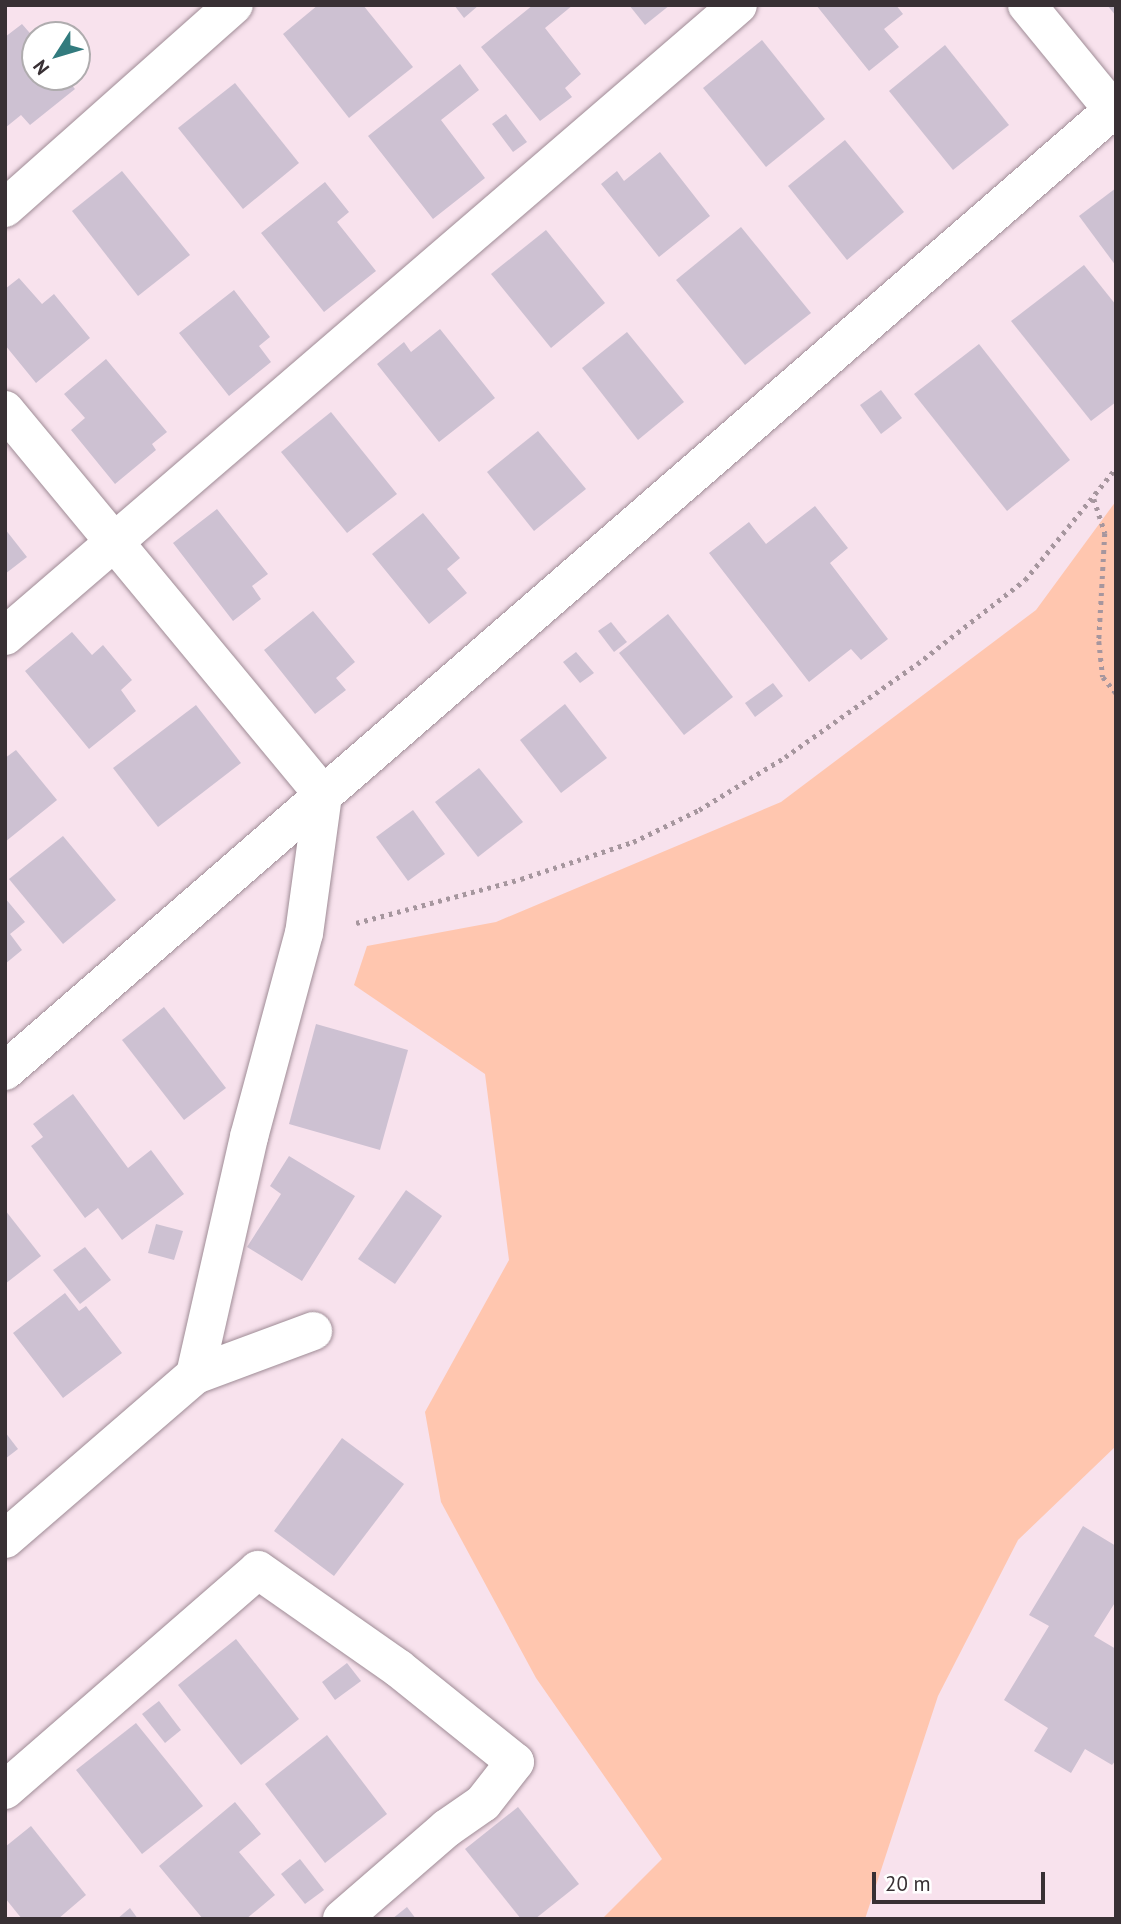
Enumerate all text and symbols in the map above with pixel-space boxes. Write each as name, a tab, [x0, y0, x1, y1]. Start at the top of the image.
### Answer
north arrow	[21, 21, 91, 91]
text: N	[27, 55, 54, 80]
scale bar	[876, 1857, 1049, 1901]
text: 20 m	[885, 1870, 931, 1897]

